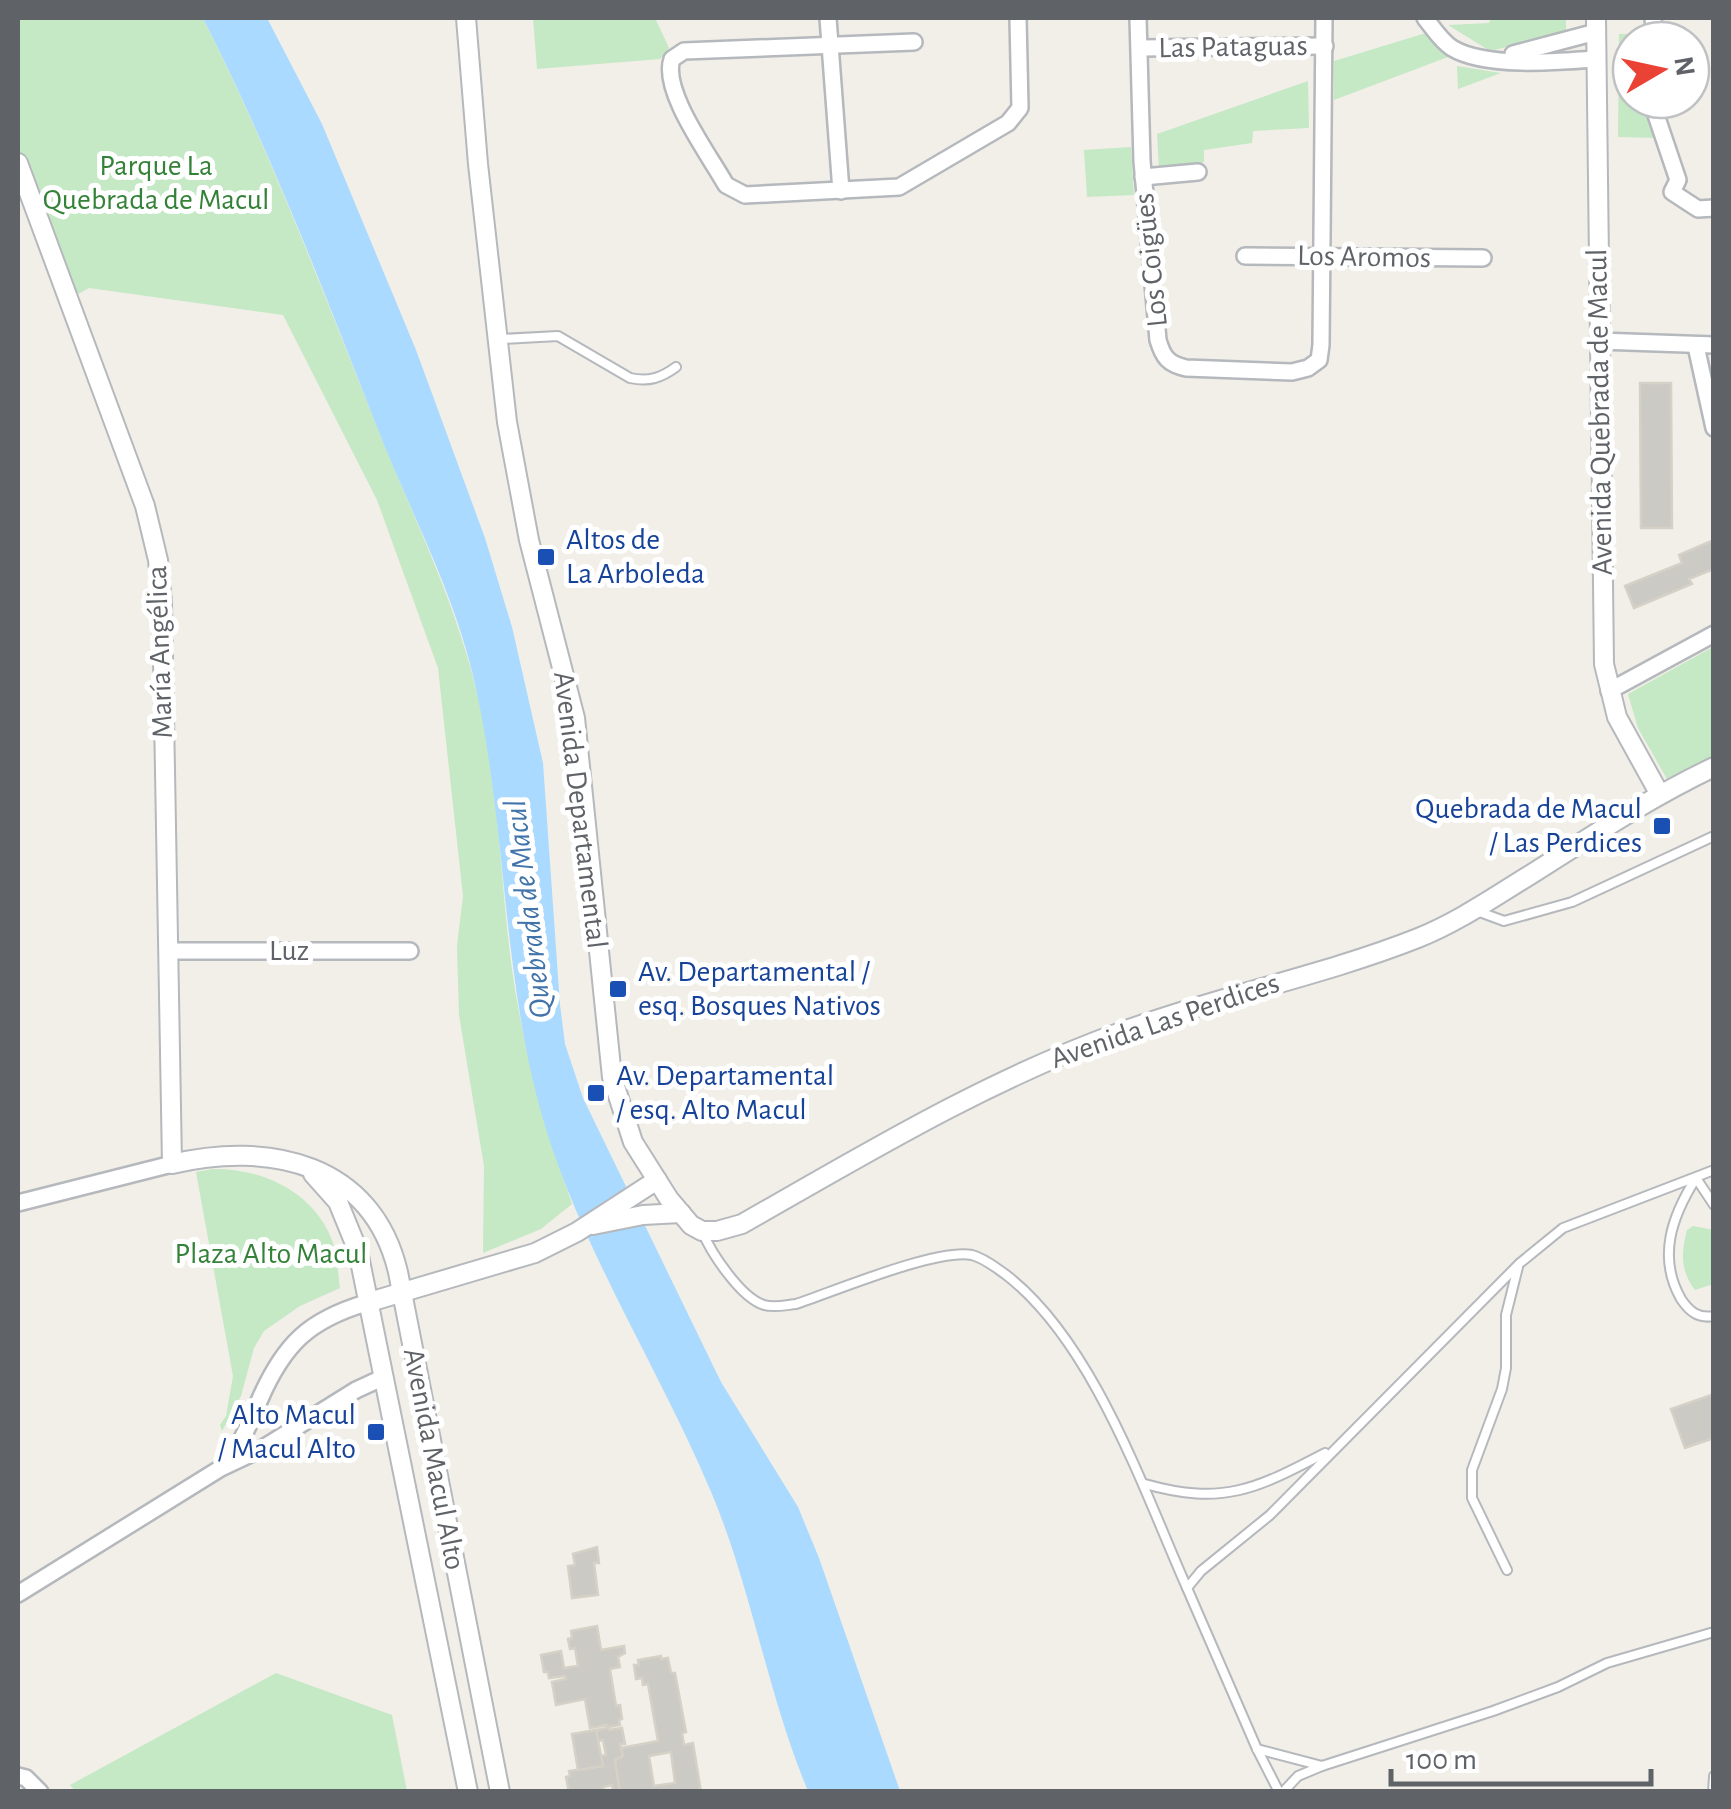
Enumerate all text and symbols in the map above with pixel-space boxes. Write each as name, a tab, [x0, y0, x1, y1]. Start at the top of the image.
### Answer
north arrow	[1611, 20, 1711, 120]
street label: Las Pataguas	[1158, 31, 1308, 63]
text: N	[1668, 55, 1699, 78]
park label: Parque La Quebrada de Macul	[43, 151, 269, 215]
street label: Los Coigües	[1129, 191, 1173, 329]
street label: Los Aromos	[1297, 241, 1431, 273]
street label: Avenida Quebrada de Macul	[1582, 248, 1618, 576]
place label: Altos de La Arboleda	[566, 525, 705, 589]
marker: Altos de La Arboleda	[535, 546, 557, 568]
street label: María Angélica	[142, 565, 178, 739]
street label: Avenida Departamental	[548, 670, 612, 950]
place label: Quebrada de Macul / Las Perdices	[1415, 794, 1642, 858]
water label: Quebrada de Macul	[499, 798, 557, 1020]
marker: Quebrada de Macul / Las Perdices	[1651, 815, 1673, 837]
street label: Luz	[269, 936, 309, 966]
place label: Av. Departamental / esq. Bosques Nativos	[638, 957, 881, 1021]
street label: Avenida Las Perdices	[1047, 968, 1283, 1074]
marker: Av. Departamental / esq. Bosques Nativos	[607, 978, 629, 1000]
place label: Av. Departamental / esq. Alto Macul	[616, 1061, 834, 1125]
marker: Av. Departamental / esq. Alto Macul	[585, 1082, 607, 1104]
park label: Plaza Alto Macul	[174, 1239, 368, 1269]
street label: Avenida Macul Alto	[398, 1346, 470, 1572]
place label: Alto Macul / Macul Alto	[217, 1400, 356, 1464]
marker: Alto Macul / Macul Alto	[365, 1421, 387, 1443]
scale bar	[1391, 1724, 1651, 1786]
text: 100 m	[1406, 1745, 1477, 1775]

